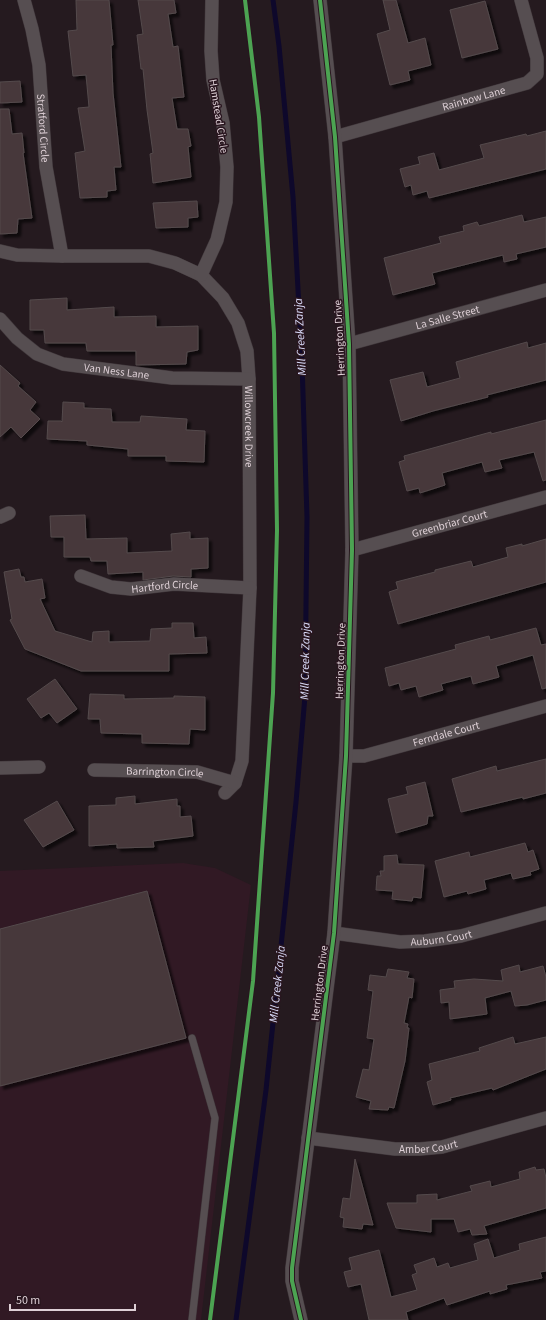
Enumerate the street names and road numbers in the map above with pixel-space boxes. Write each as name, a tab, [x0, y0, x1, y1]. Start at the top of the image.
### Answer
street label: Hamstead Circle	[205, 78, 232, 155]
street label: Rainbow Lane	[440, 82, 508, 115]
street label: Stratford Circle	[33, 93, 53, 164]
street label: Herrington Drive	[330, 299, 349, 376]
street label: La Salle Street	[414, 302, 481, 333]
street label: Van Ness Lane	[83, 360, 151, 383]
street label: Willowcreek Drive	[241, 385, 256, 468]
street label: Greenbriar Court	[410, 506, 489, 541]
street label: Hartford Circle	[130, 577, 199, 597]
street label: Herrington Drive	[332, 622, 349, 699]
street label: Ferndale Court	[411, 718, 481, 750]
street label: Barrington Circle	[126, 764, 206, 782]
street label: Auburn Court	[410, 926, 474, 950]
street label: Herrington Drive	[307, 944, 332, 1022]
street label: Amber Court	[399, 1136, 459, 1157]

